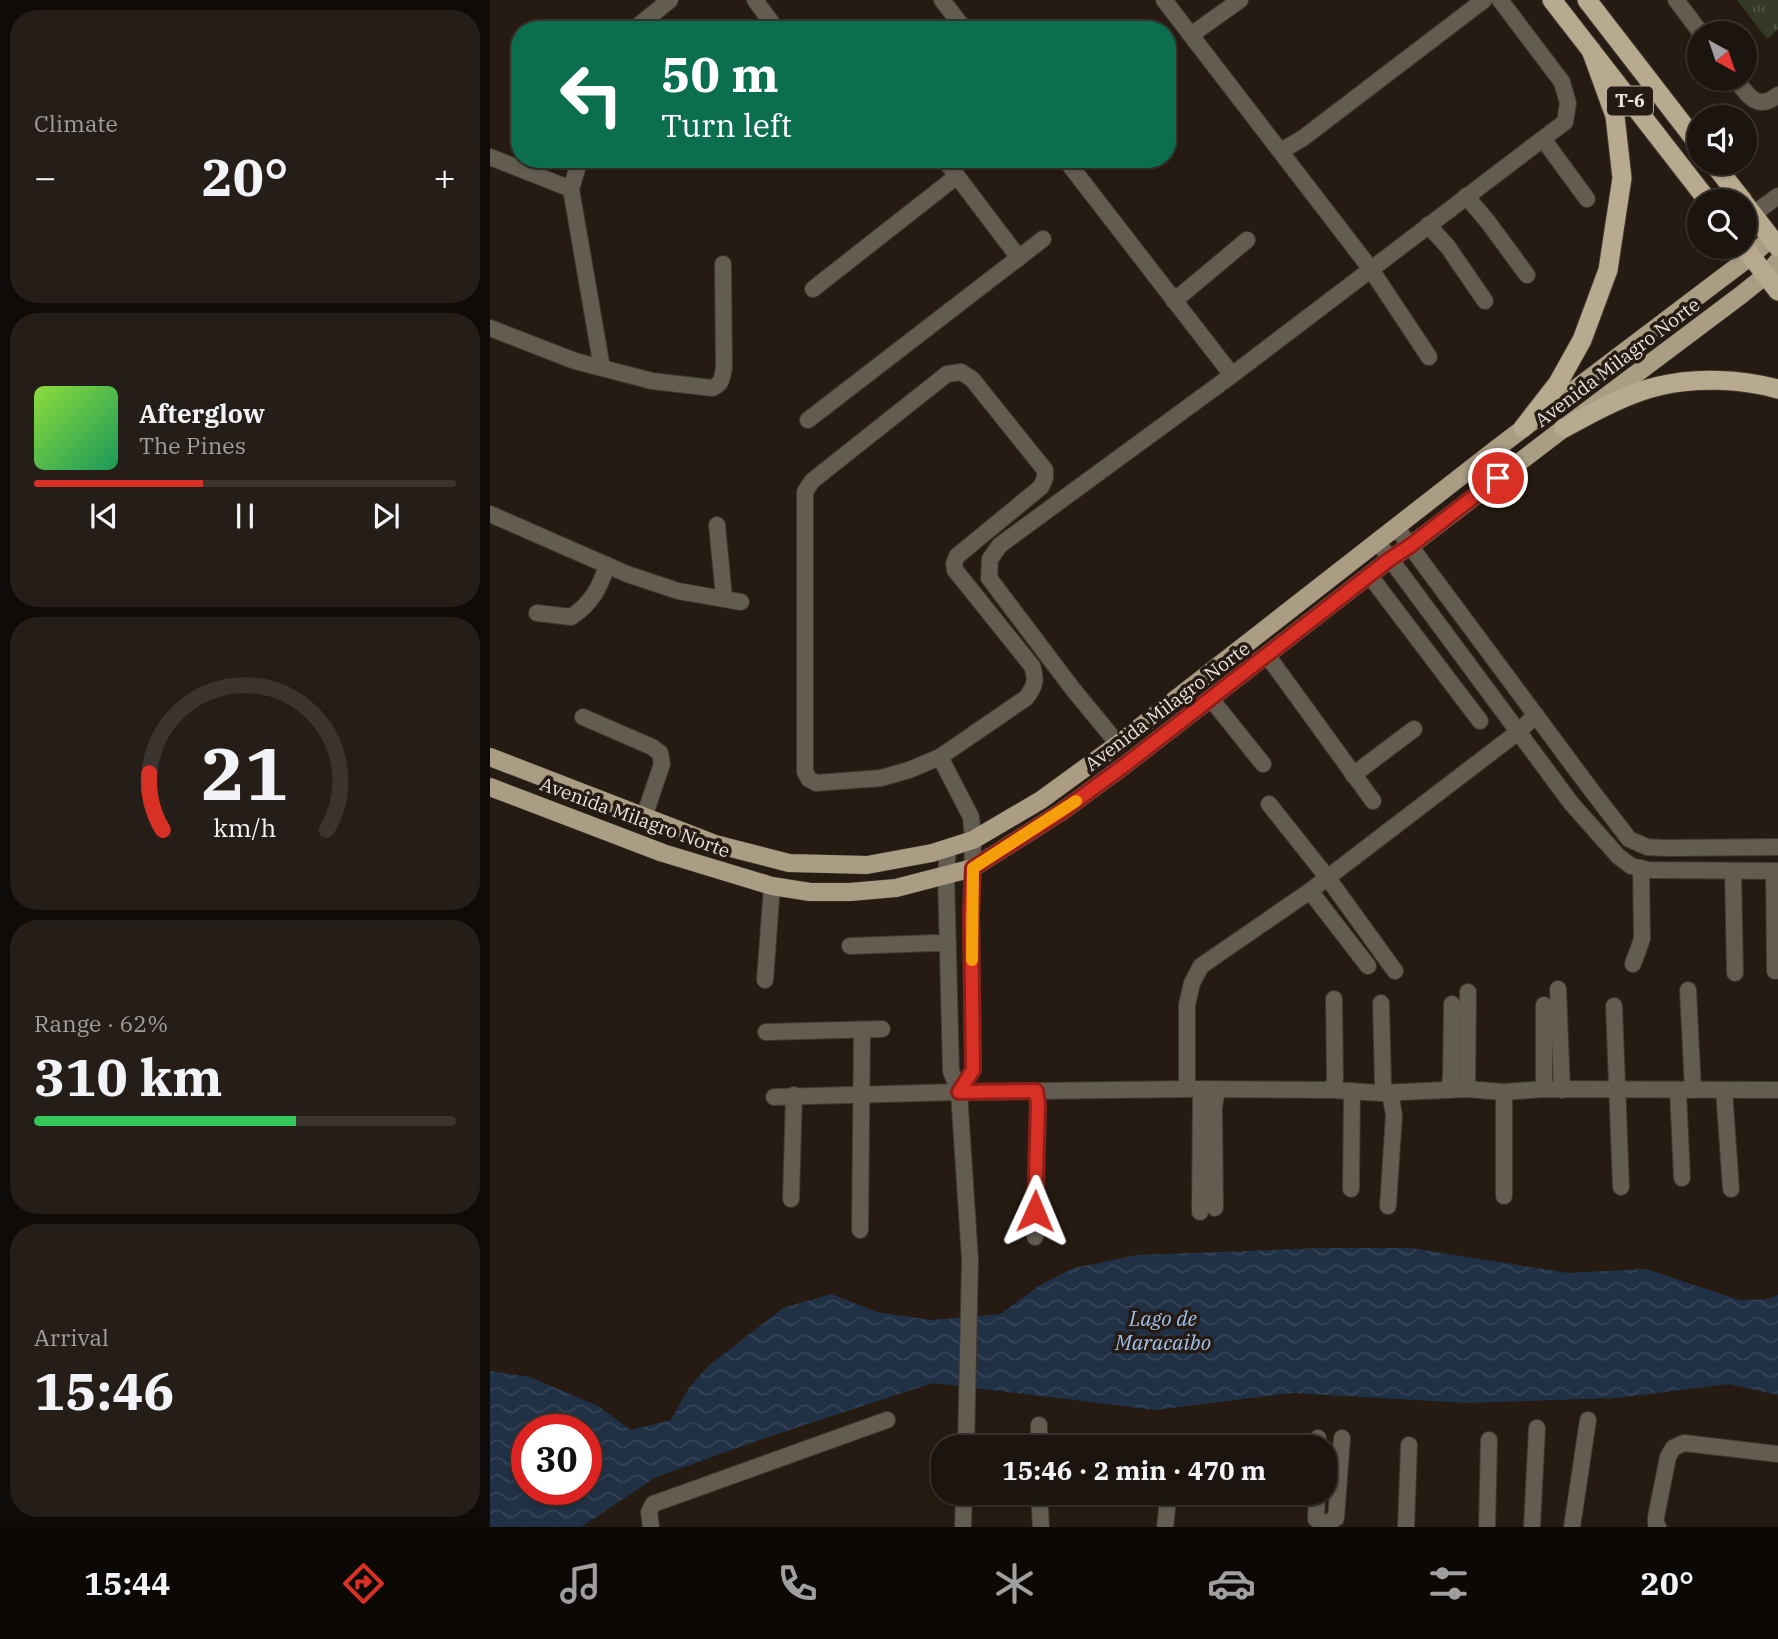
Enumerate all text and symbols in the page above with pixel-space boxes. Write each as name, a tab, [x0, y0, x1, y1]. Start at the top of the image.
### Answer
north arrow	[1687, 21, 1757, 91]
map controls	[1687, 21, 1757, 259]
text: 50 m	[661, 42, 779, 105]
icon: left	[546, 49, 637, 140]
road number: T-6	[1607, 86, 1653, 116]
text: Turn left	[661, 104, 792, 146]
button: sound	[1687, 105, 1757, 175]
text: Climate	[34, 108, 118, 138]
text: 20°	[202, 143, 288, 210]
text: −	[34, 152, 57, 201]
text: +	[433, 152, 456, 201]
button: search	[1687, 189, 1757, 259]
street label: Avenida Milagro Norte	[1530, 292, 1704, 432]
text: Afterglow	[139, 396, 265, 430]
text: The Pines	[139, 430, 246, 460]
pin	[1468, 448, 1528, 508]
icon: arrive	[1479, 459, 1517, 497]
icon: previous	[85, 497, 123, 535]
icon: pause	[226, 497, 264, 535]
icon: next	[367, 497, 405, 535]
street label: Avenida Milagro Norte	[1080, 636, 1254, 776]
text: 21	[201, 725, 289, 820]
street label: Avenida Milagro Norte	[537, 771, 733, 863]
text: km/h	[213, 810, 277, 843]
text: Range · 62%	[34, 1008, 168, 1038]
text: 310 km	[34, 1043, 223, 1110]
position arrow	[998, 1174, 1072, 1248]
water label: Lago de Maracaibo	[1114, 1304, 1211, 1356]
text: Arrival	[34, 1322, 109, 1352]
text: 15:46	[34, 1357, 175, 1424]
speed limit sign: 30	[511, 1414, 602, 1505]
text: 15:46 · 2 min · 470 m	[1002, 1453, 1266, 1487]
icon: directions	[339, 1559, 388, 1608]
icon: music	[556, 1559, 605, 1608]
icon: phone	[773, 1559, 822, 1608]
icon: climate	[990, 1559, 1039, 1608]
icon: car	[1207, 1559, 1256, 1608]
icon: filters	[1424, 1559, 1473, 1608]
text: 15:44	[84, 1562, 171, 1604]
text: 20°	[1641, 1562, 1694, 1604]

